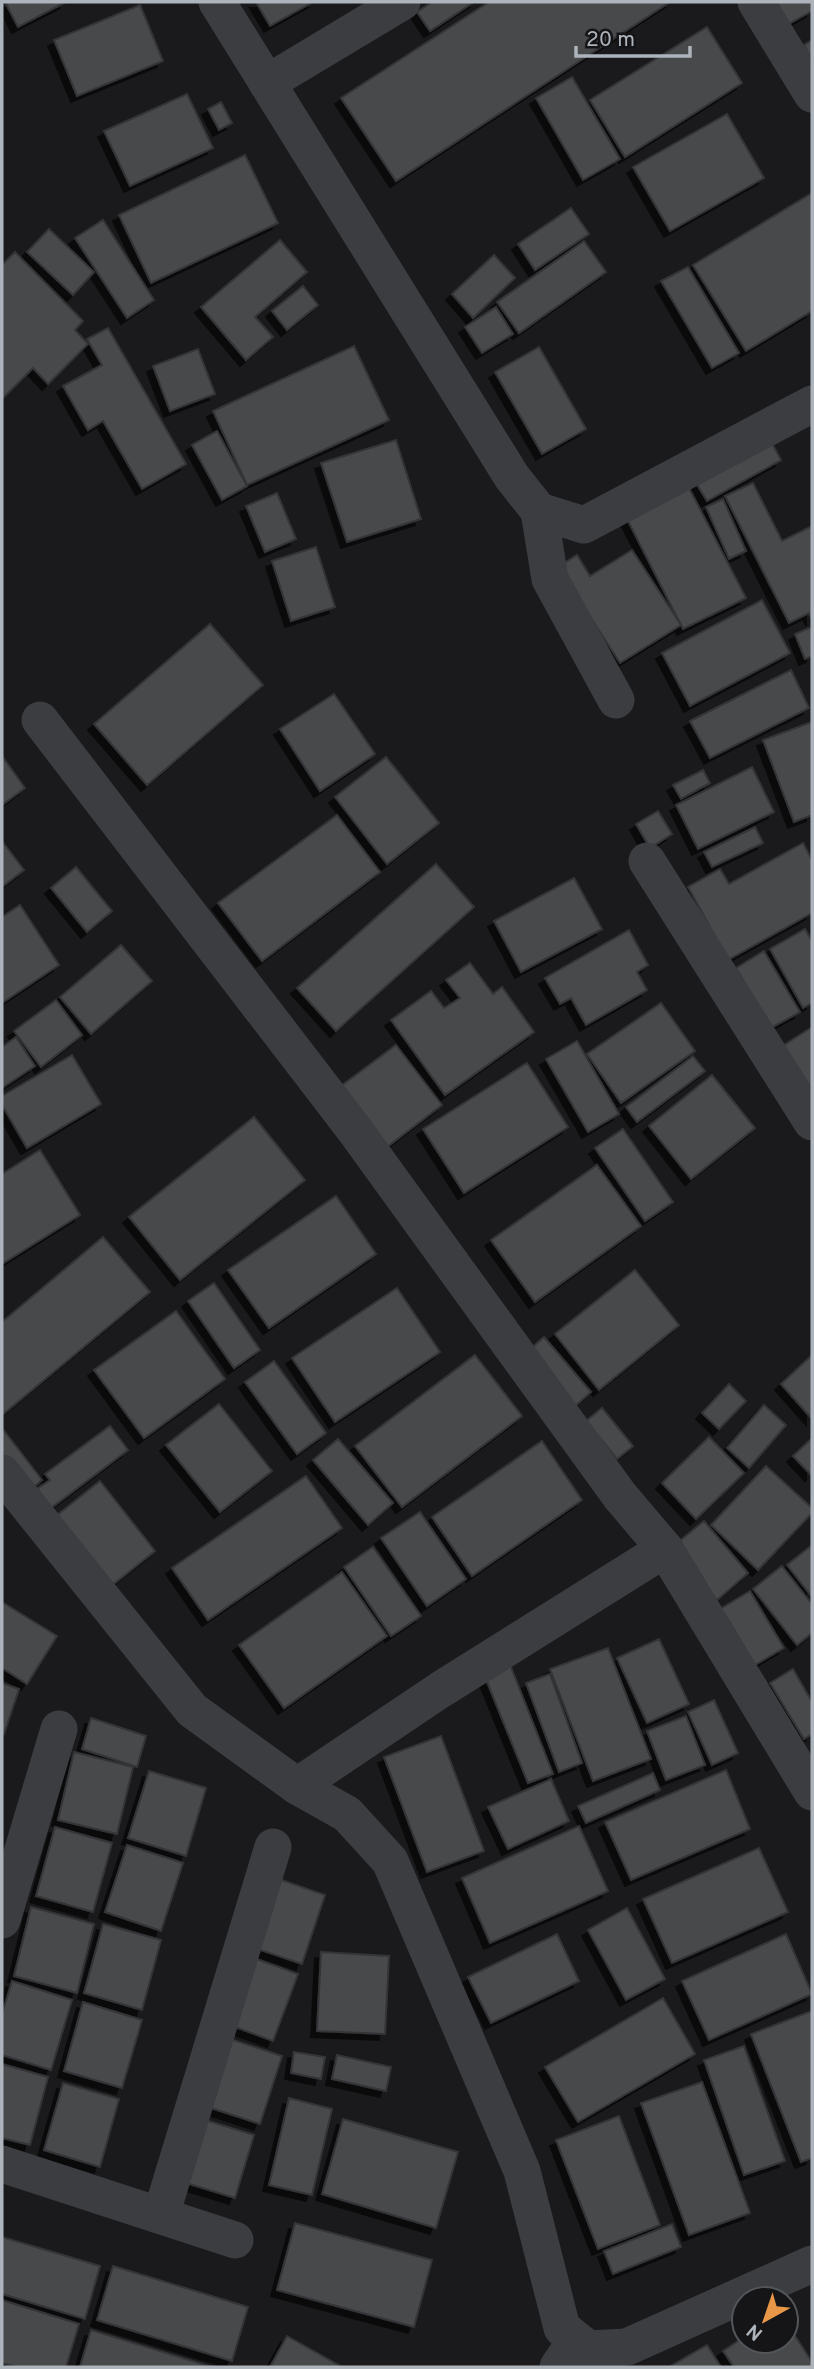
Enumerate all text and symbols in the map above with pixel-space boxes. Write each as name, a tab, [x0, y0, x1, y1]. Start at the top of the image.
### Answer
scale bar	[576, 14, 690, 58]
text: 20 m	[586, 27, 635, 54]
north arrow	[730, 2285, 800, 2355]
text: N	[742, 2318, 768, 2345]

